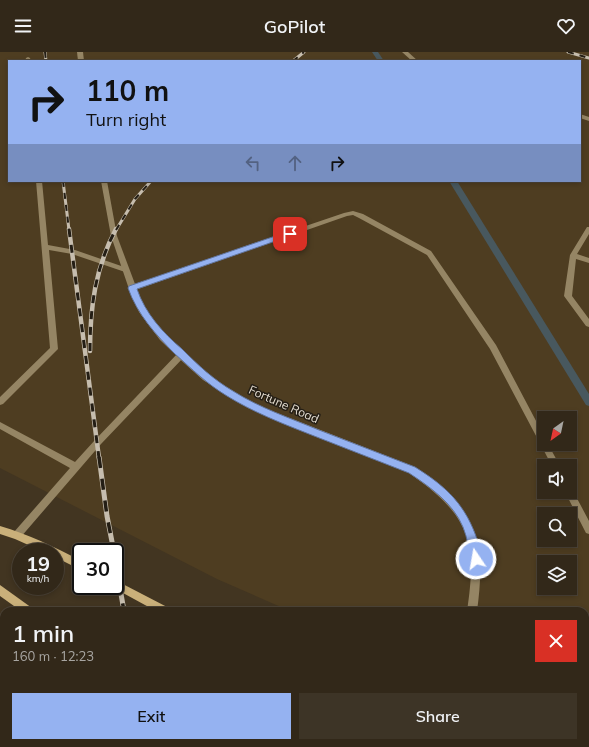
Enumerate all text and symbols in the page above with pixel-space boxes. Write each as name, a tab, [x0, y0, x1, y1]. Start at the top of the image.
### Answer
icon: menu	[12, 15, 34, 37]
text: GoPilot	[264, 15, 325, 38]
icon: heart	[555, 15, 577, 37]
text: 110 m	[86, 73, 169, 108]
icon: right	[20, 76, 72, 128]
text: Turn right	[86, 108, 166, 131]
icon: left	[242, 152, 264, 174]
icon: ahead	[284, 152, 306, 174]
icon: right	[326, 152, 348, 174]
pin	[273, 217, 307, 251]
icon: arrive	[279, 223, 301, 245]
street label: Fortune Road	[247, 382, 321, 426]
north arrow	[537, 411, 577, 451]
map controls	[537, 411, 577, 595]
button: sound	[537, 459, 577, 499]
button: search	[537, 507, 577, 547]
position arrow	[455, 538, 497, 580]
speed limit sign: 30	[72, 543, 124, 595]
text: 19	[26, 551, 50, 576]
button: layers	[537, 555, 577, 595]
text: km/h	[27, 572, 49, 585]
text: 1 min	[12, 618, 74, 648]
button: close	[535, 620, 577, 662]
text: 160 m · 12:23	[12, 648, 94, 664]
button: Exit	[12, 693, 291, 739]
button: Share	[299, 693, 577, 739]

